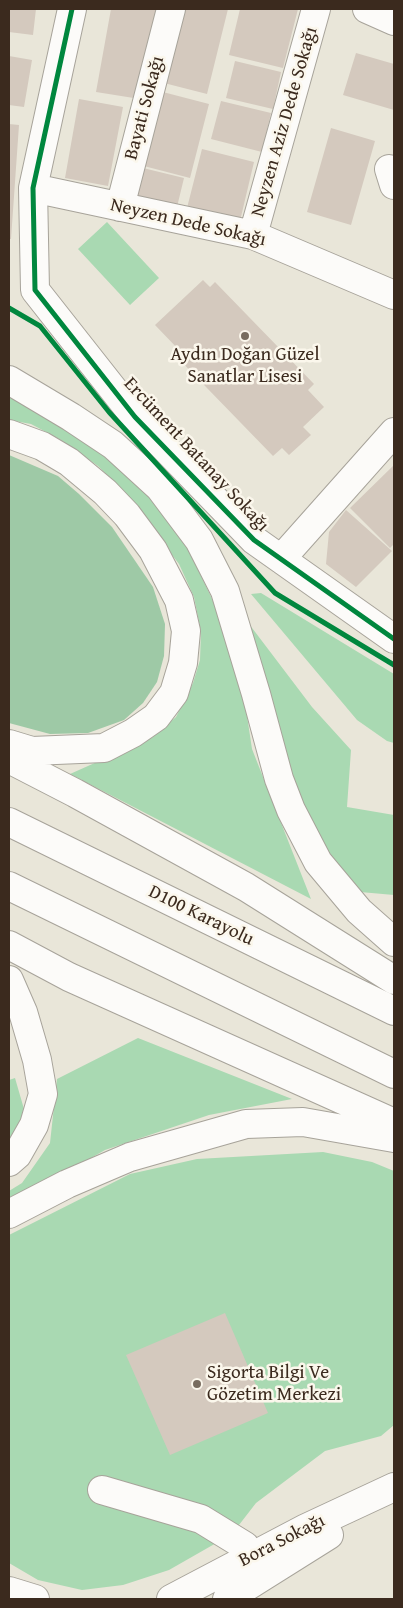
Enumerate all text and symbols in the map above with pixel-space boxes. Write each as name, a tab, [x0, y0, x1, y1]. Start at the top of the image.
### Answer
street label: Neyzen Aziz Dede Sokağı	[247, 24, 323, 220]
street label: Bayati Sokağı	[120, 54, 170, 162]
street label: Neyzen Dede Sokağı	[108, 194, 268, 252]
marker: Aydın Doğan Güzel Sanatlar Lisesi	[239, 330, 251, 342]
place label: Aydın Doğan Güzel Sanatlar Lisesi	[171, 344, 319, 388]
street label: Ercüment Batanay Sokağı	[118, 373, 274, 537]
street label: D100 Karayolu	[145, 881, 257, 951]
place label: Sigorta Bilgi Ve Gözetim Merkezi	[207, 1362, 341, 1406]
marker: Sigorta Bilgi Ve Gözetim Merkezi	[191, 1378, 203, 1390]
street label: Bora Sokağı	[235, 1510, 329, 1572]

